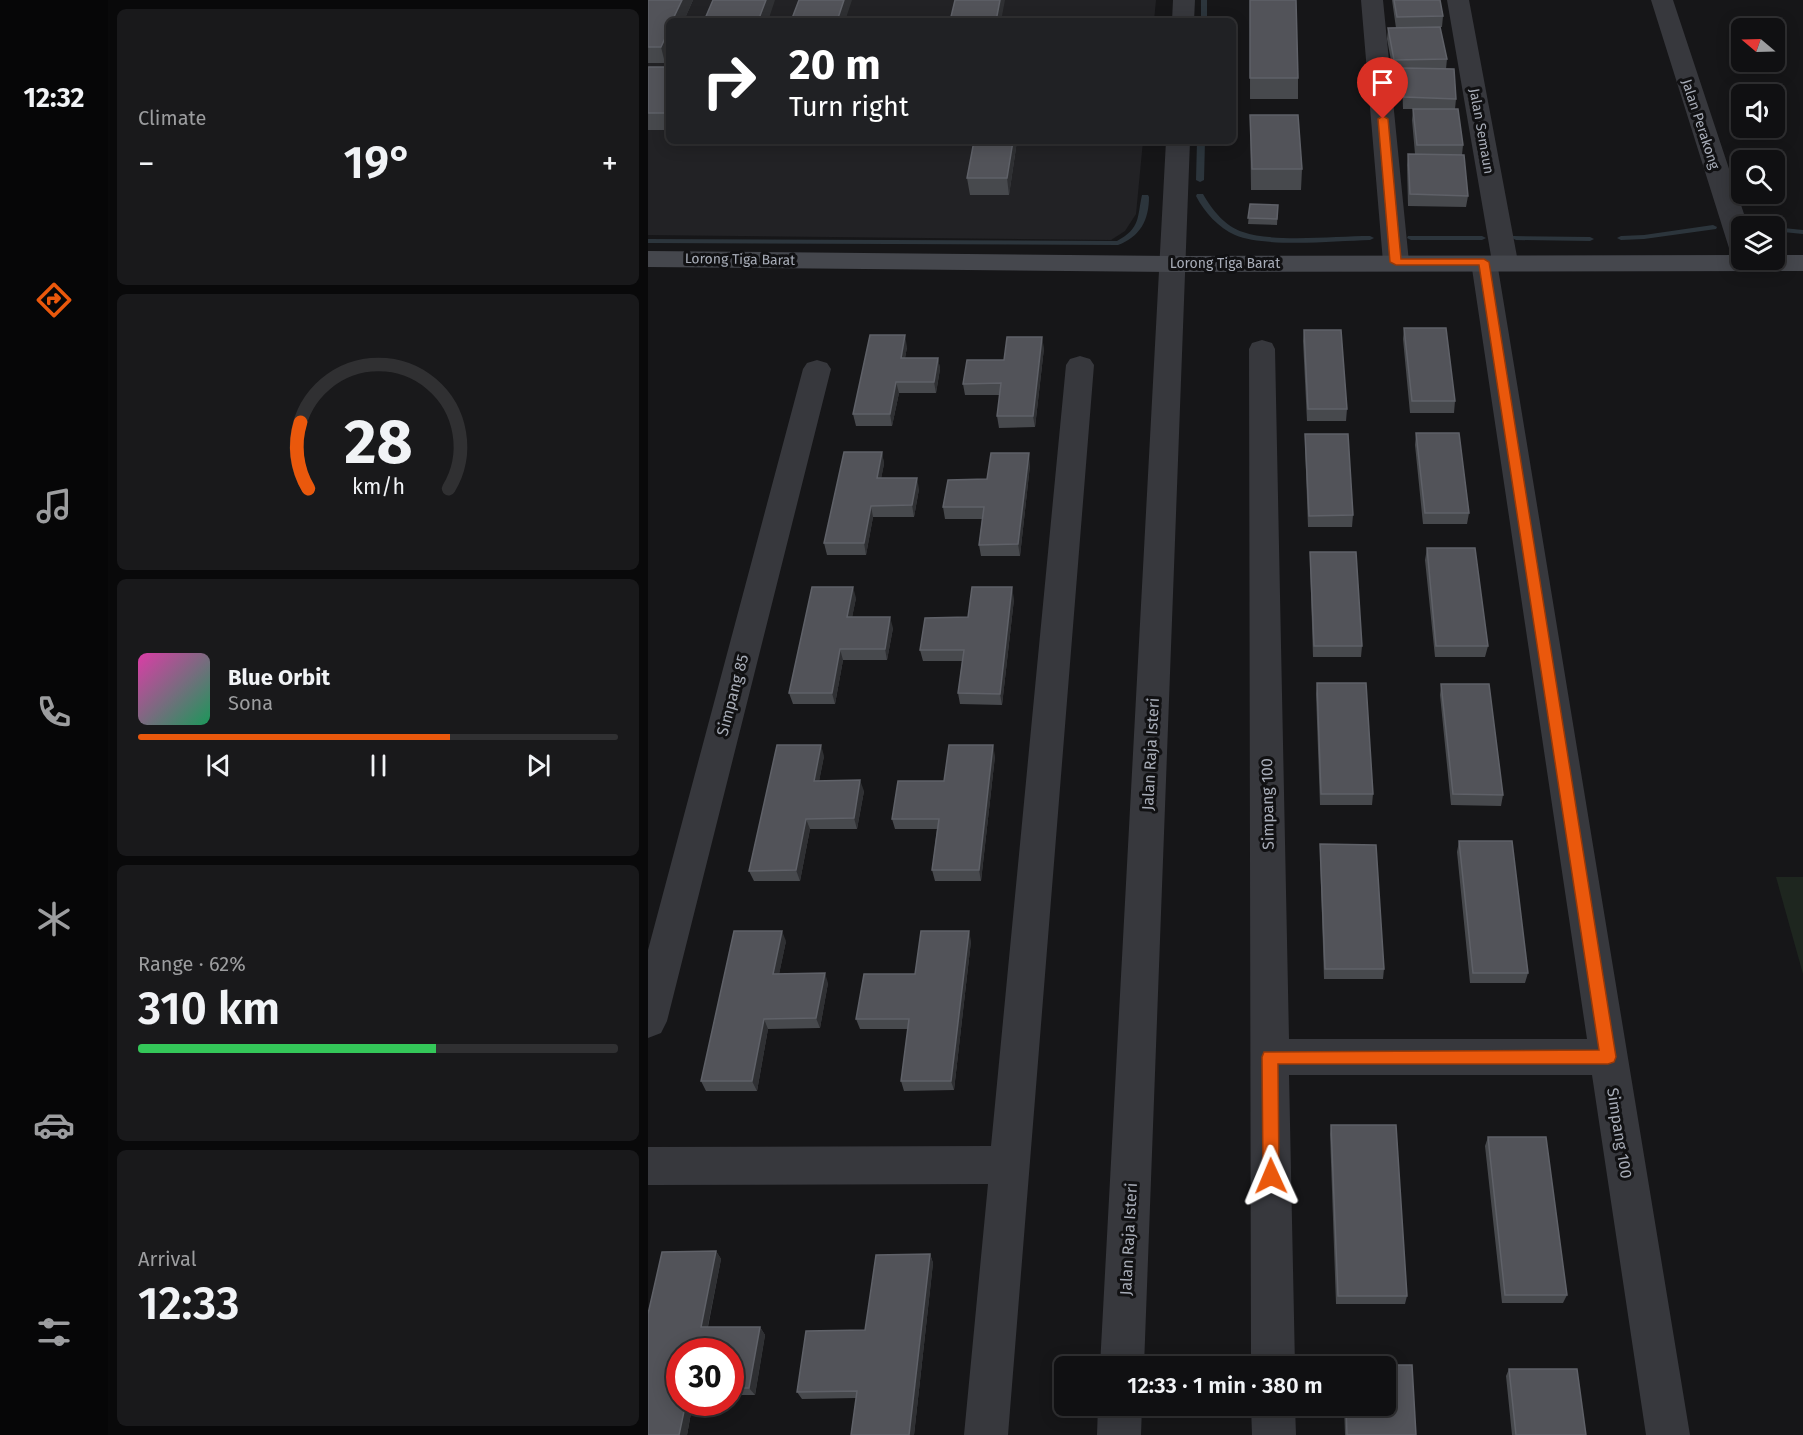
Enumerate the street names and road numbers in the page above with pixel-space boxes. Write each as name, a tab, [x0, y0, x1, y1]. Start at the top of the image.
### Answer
street label: Jalan Perakong	[1678, 77, 1723, 172]
street label: Jalan Semaun	[1466, 87, 1497, 175]
street label: Lorong Tiga Barat	[685, 250, 796, 269]
street label: Lorong Tiga Barat	[1170, 255, 1281, 272]
street label: Simpang 85	[712, 652, 752, 738]
street label: Jalan Raja Isteri	[1138, 697, 1163, 811]
street label: Simpang 100	[1257, 758, 1278, 850]
street label: Simpang 100	[1603, 1086, 1636, 1180]
street label: Jalan Raja Isteri	[1116, 1182, 1141, 1296]

